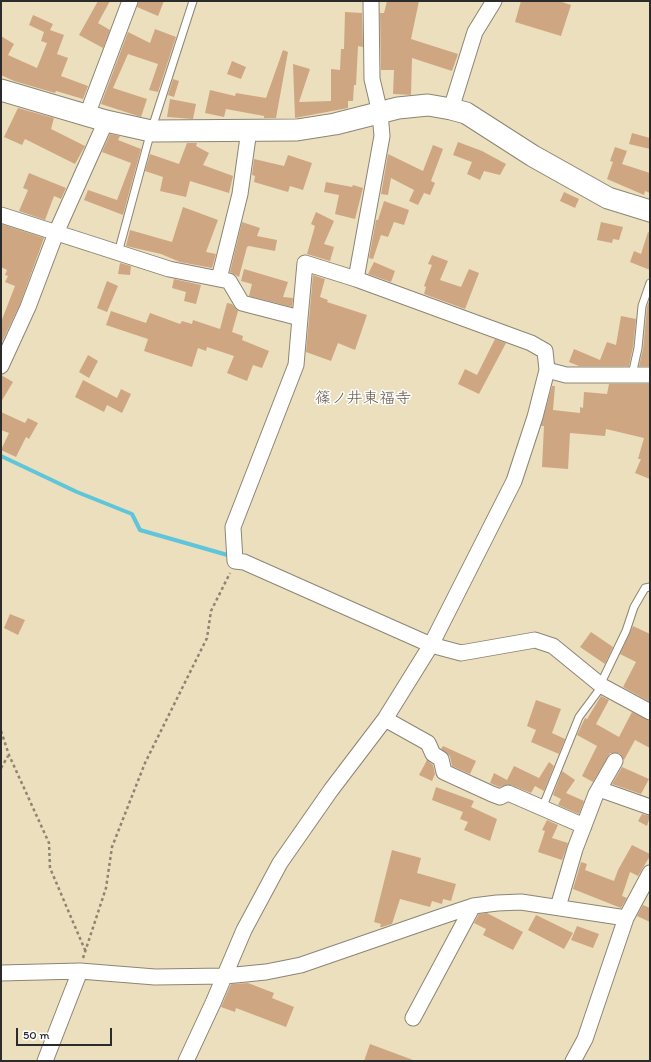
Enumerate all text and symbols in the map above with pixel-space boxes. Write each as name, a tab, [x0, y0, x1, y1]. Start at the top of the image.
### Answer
district label: 篠ノ井東福寺	[315, 389, 411, 409]
scale bar	[18, 1020, 114, 1046]
text: 50 m	[23, 1028, 49, 1042]

